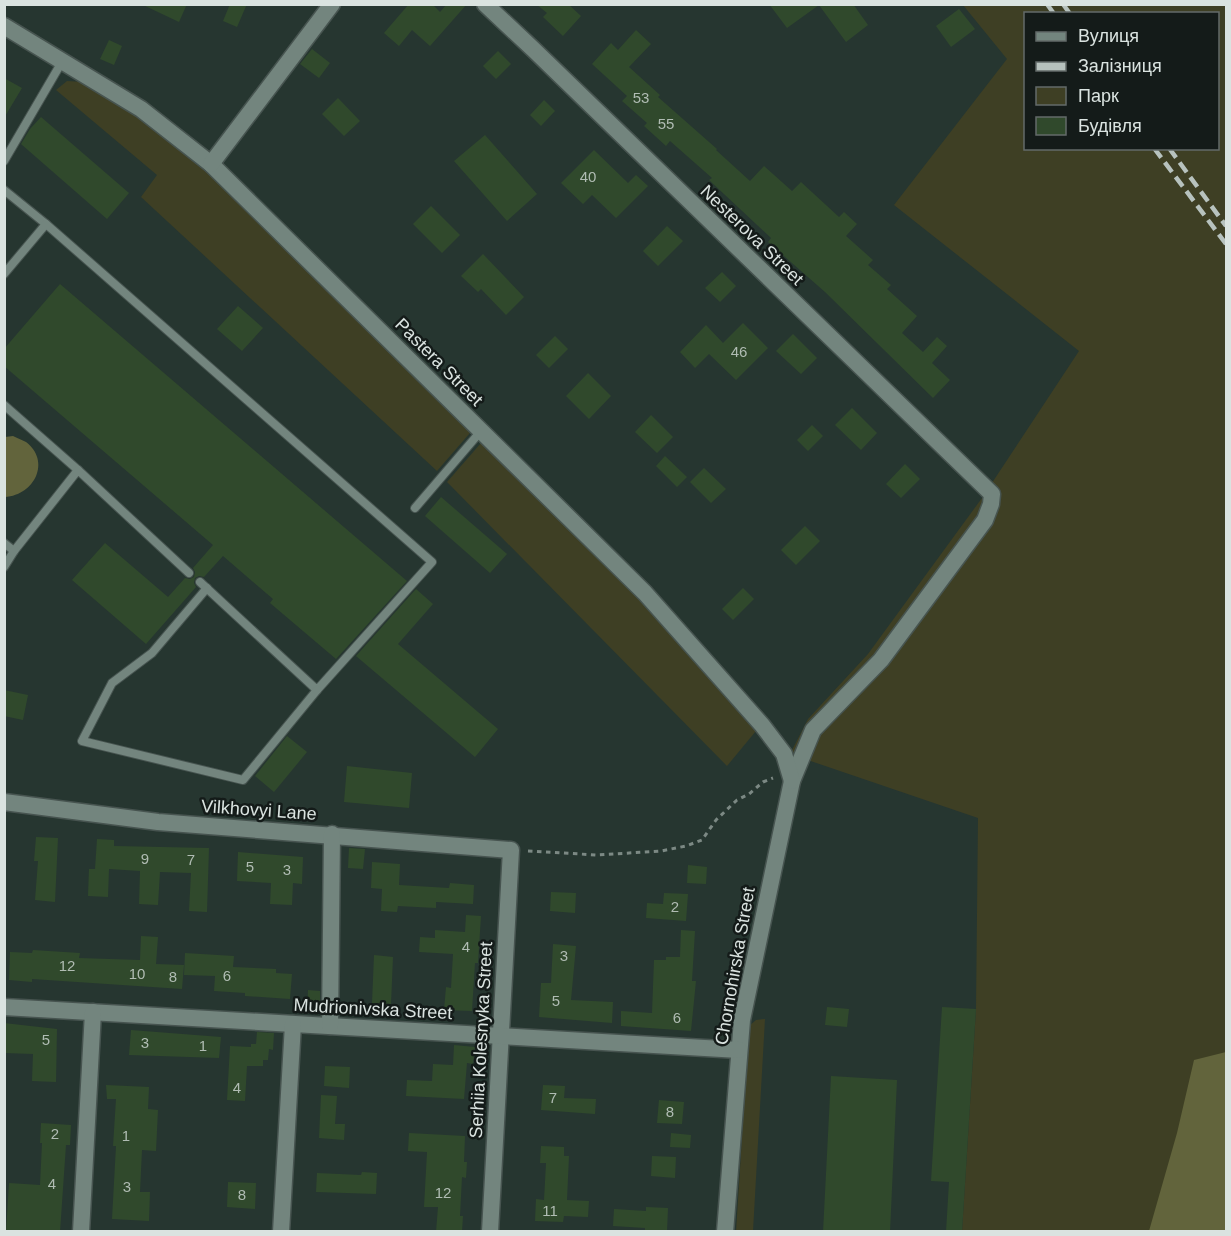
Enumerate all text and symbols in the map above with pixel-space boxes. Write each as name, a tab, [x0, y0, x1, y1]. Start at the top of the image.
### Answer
legend	[1024, 12, 1219, 150]
text: Вулиця	[1078, 26, 1139, 46]
text: Залізниця	[1078, 56, 1162, 76]
text: Парк	[1078, 86, 1119, 106]
house number: 53	[633, 89, 649, 106]
house number: 55	[658, 115, 674, 132]
text: Будівля	[1078, 116, 1142, 136]
house number: 40	[580, 168, 596, 185]
street label: Nesterova Street	[696, 181, 808, 289]
street label: Pastera Street	[391, 314, 487, 410]
house number: 46	[731, 343, 747, 360]
street label: Vilkhovyi Lane	[201, 796, 317, 824]
house number: 9	[141, 850, 149, 867]
house number: 7	[187, 851, 195, 868]
house number: 5	[246, 858, 254, 875]
house number: 3	[283, 861, 291, 878]
street label: Chornohirska Street	[711, 885, 759, 1047]
house number: 2	[671, 898, 679, 915]
house number: 4	[462, 938, 470, 955]
street label: Serhiia Kolesnyka Street	[466, 941, 496, 1139]
house number: 3	[560, 947, 568, 964]
house number: 12	[59, 957, 75, 974]
house number: 10	[129, 965, 145, 982]
house number: 6	[223, 967, 231, 984]
house number: 8	[169, 968, 177, 985]
house number: 5	[552, 992, 560, 1009]
street label: Mudrionivska Street	[293, 995, 453, 1023]
house number: 6	[673, 1009, 681, 1026]
house number: 5	[42, 1031, 50, 1048]
house number: 3	[141, 1034, 149, 1051]
house number: 1	[199, 1037, 207, 1054]
house number: 4	[233, 1079, 241, 1096]
house number: 7	[549, 1089, 557, 1106]
house number: 8	[666, 1103, 674, 1120]
house number: 2	[51, 1125, 59, 1142]
house number: 1	[122, 1127, 130, 1144]
house number: 4	[48, 1175, 56, 1192]
house number: 3	[123, 1178, 131, 1195]
house number: 12	[435, 1184, 451, 1201]
house number: 8	[238, 1186, 246, 1203]
house number: 11	[542, 1202, 558, 1219]

